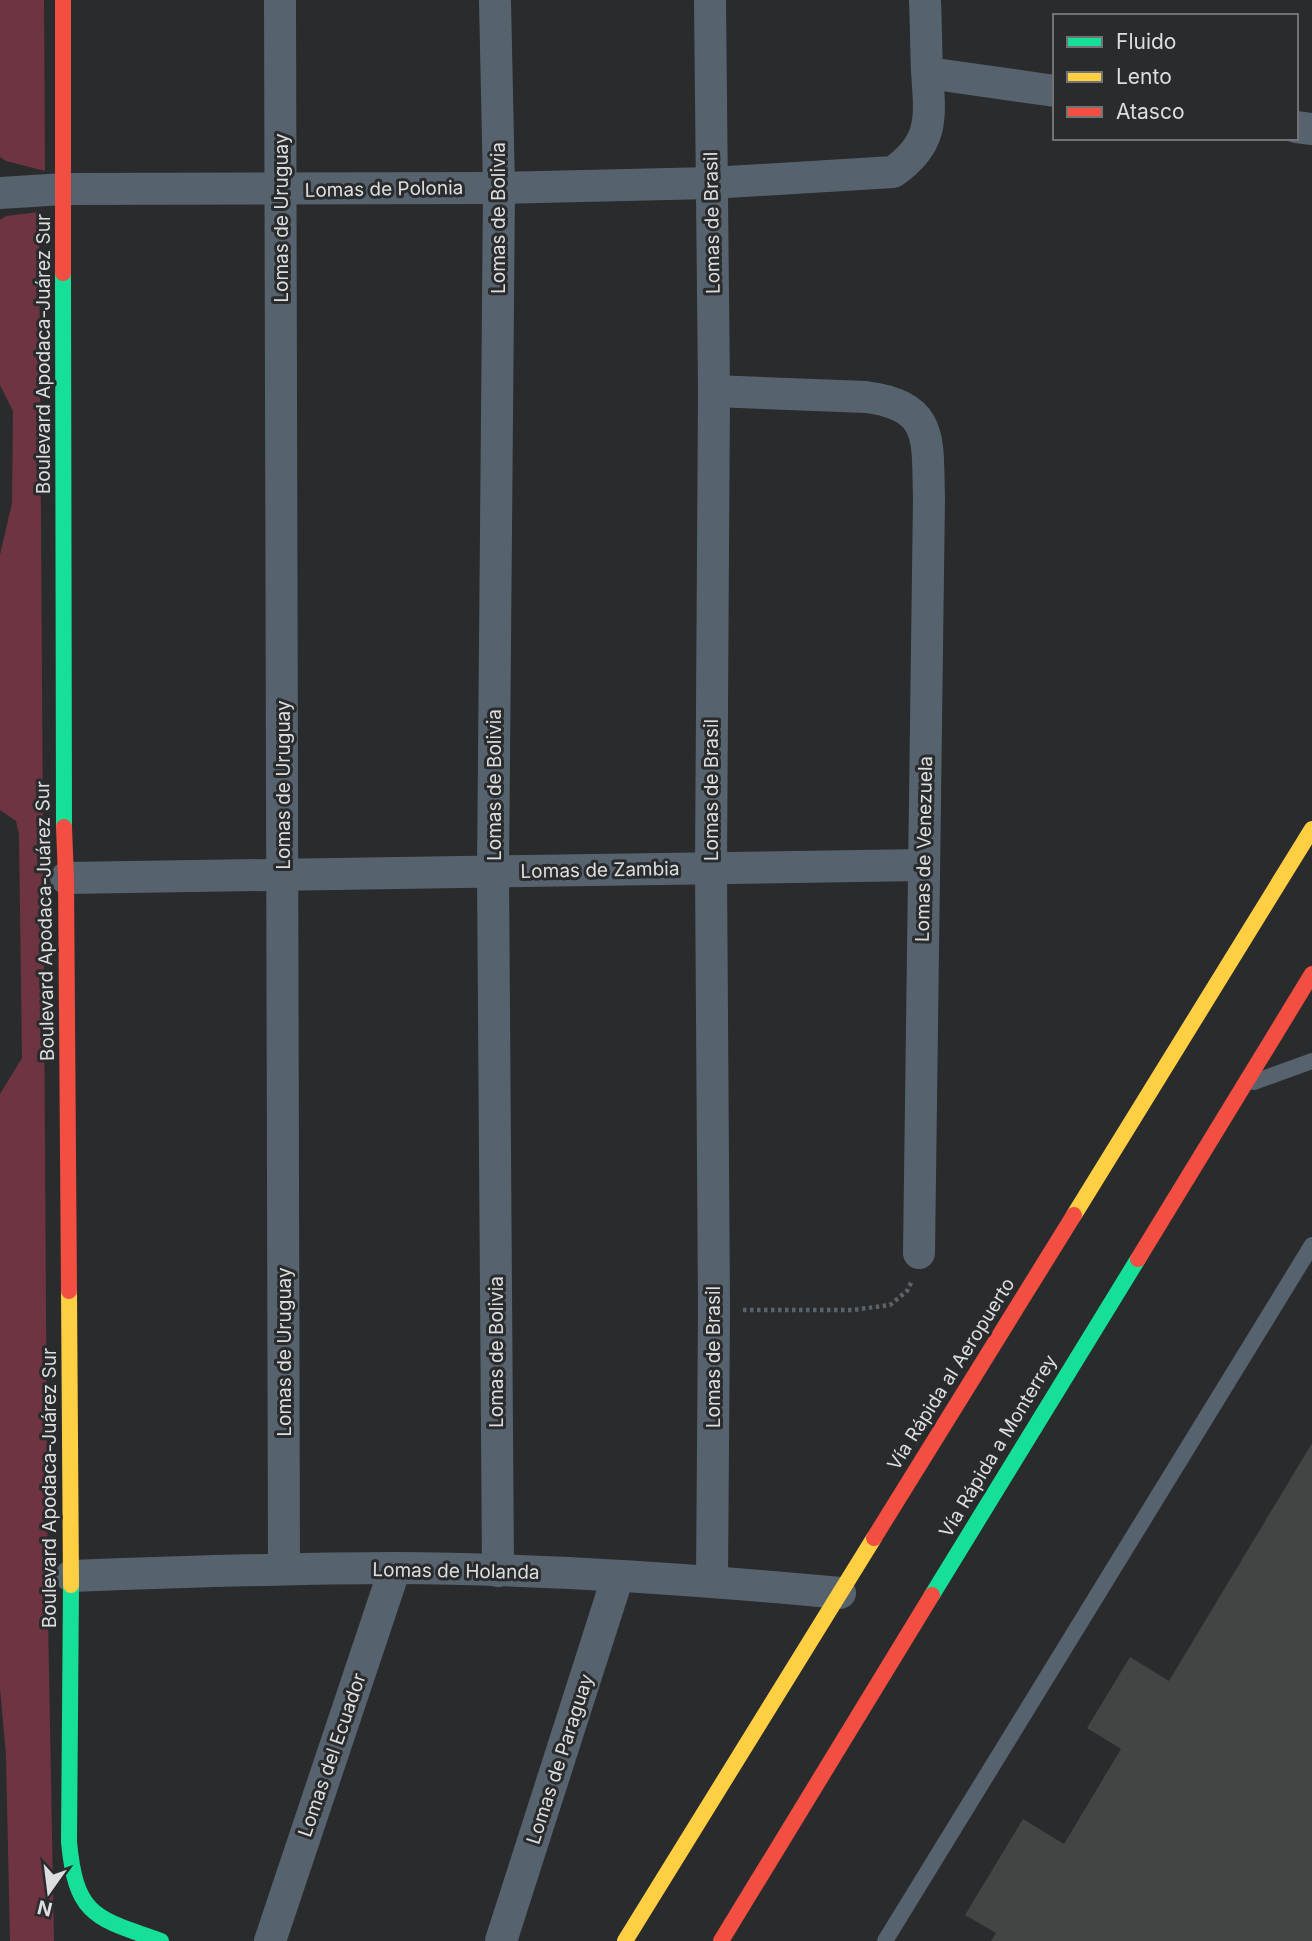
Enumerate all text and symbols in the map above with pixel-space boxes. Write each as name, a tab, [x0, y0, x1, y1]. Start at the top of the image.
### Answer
legend	[1053, 14, 1298, 140]
text: Fluido	[1116, 29, 1176, 54]
text: Lento	[1116, 64, 1172, 89]
text: Atasco	[1116, 99, 1185, 124]
street label: Lomas de Uruguay	[270, 133, 293, 303]
street label: Lomas de Bolivia	[487, 142, 510, 294]
street label: Lomas de Brasil	[699, 152, 725, 294]
street label: Lomas de Polonia	[304, 176, 464, 202]
street label: Boulevard Apodaca-Juárez Sur	[32, 214, 55, 494]
street label: Lomas de Uruguay	[272, 700, 295, 870]
street label: Lomas de Bolivia	[483, 709, 506, 861]
street label: Lomas de Brasil	[700, 719, 723, 861]
street label: Lomas de Venezuela	[911, 756, 937, 942]
street label: Boulevard Apodaca-Juárez Sur	[31, 781, 59, 1061]
street label: Lomas de Zambia	[520, 857, 680, 883]
street label: Lomas de Uruguay	[273, 1267, 296, 1437]
street label: Vía Rápida al Aeropuerto	[882, 1274, 1020, 1474]
street label: Lomas de Bolivia	[485, 1276, 508, 1428]
street label: Lomas de Brasil	[702, 1286, 725, 1428]
street label: Boulevard Apodaca-Juárez Sur	[38, 1348, 61, 1628]
street label: Vía Rápida a Monterrey	[934, 1350, 1062, 1541]
street label: Lomas de Holanda	[372, 1558, 540, 1584]
street label: Lomas del Ecuador	[293, 1670, 371, 1840]
street label: Lomas de Paraguay	[522, 1671, 598, 1847]
north arrow	[14, 1857, 84, 1927]
text: N	[35, 1895, 55, 1921]

